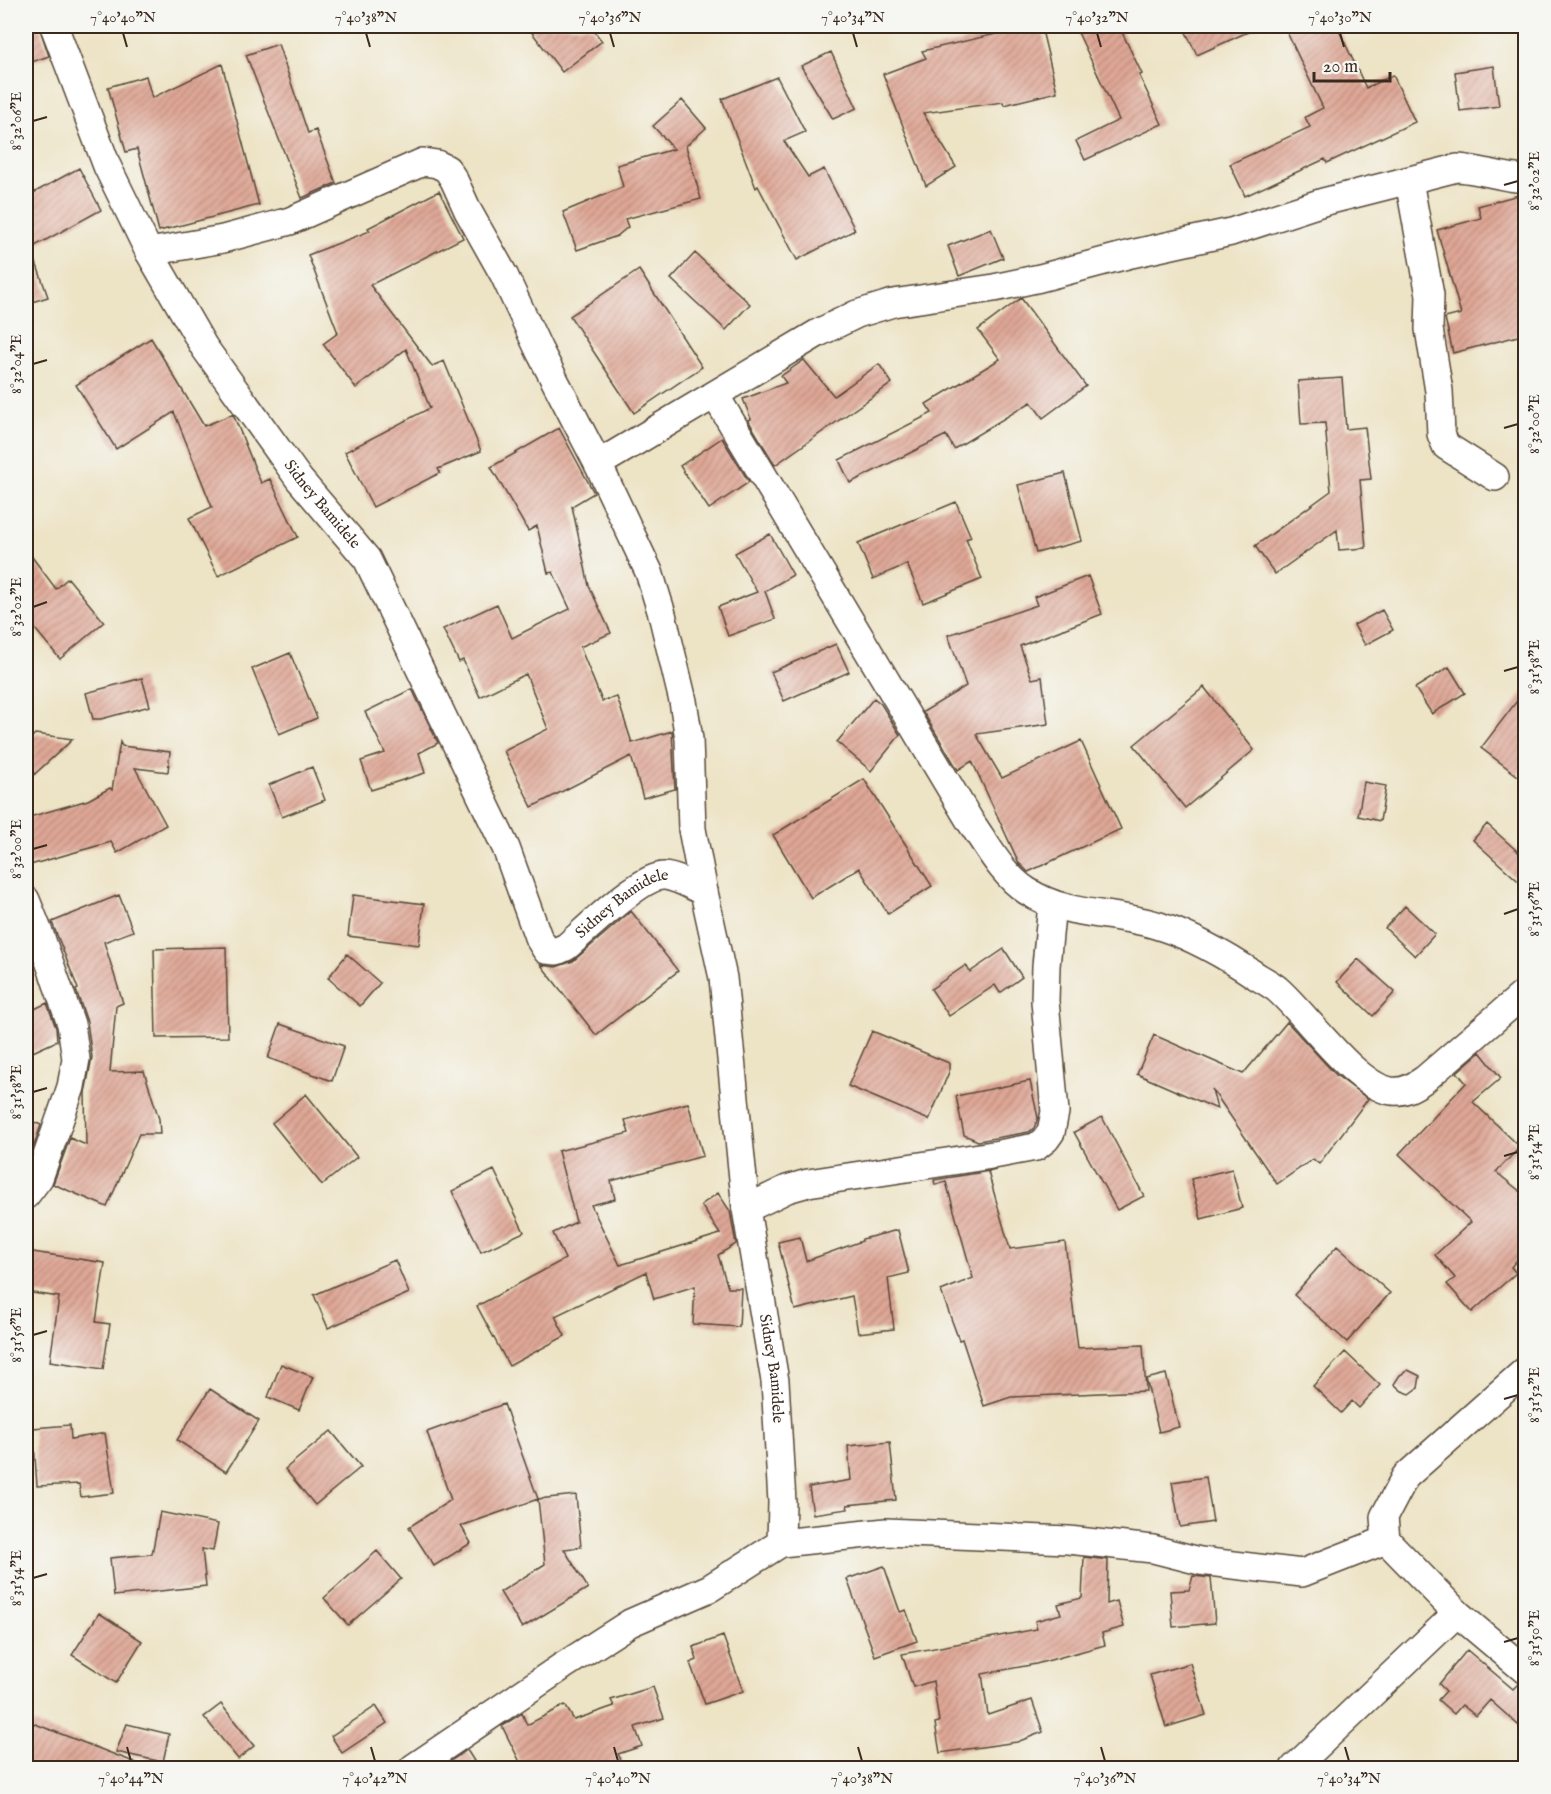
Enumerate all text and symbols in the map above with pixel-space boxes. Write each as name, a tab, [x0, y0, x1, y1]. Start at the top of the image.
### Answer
text: 7°40'40"N	[90, 8, 156, 27]
text: 7°40'38"N	[335, 8, 397, 27]
text: 7°40'36"N	[579, 8, 642, 27]
text: 7°40'34"N	[821, 8, 885, 27]
text: 7°40'32"N	[1065, 8, 1129, 27]
text: 7°40'30"N	[1308, 8, 1372, 27]
scale bar	[1314, 45, 1390, 83]
text: 20 m	[1323, 56, 1358, 79]
text: 8°32'06"E	[7, 92, 26, 150]
text: 8°32'02"E	[1525, 151, 1544, 211]
text: 8°32'04"E	[7, 334, 26, 394]
text: 8°32'00"E	[1525, 394, 1544, 454]
street label: Sidney Bamidele	[279, 456, 364, 553]
text: 8°32'02"E	[7, 577, 26, 637]
text: 8°31'58"E	[1525, 639, 1544, 695]
text: 8°32'00"E	[7, 819, 26, 879]
street label: Sidney Bamidele	[572, 866, 669, 943]
text: 8°31'56"E	[1525, 881, 1544, 937]
text: 8°31'58"E	[7, 1064, 26, 1120]
text: 8°31'54"E	[1525, 1124, 1544, 1180]
text: 8°31'56"E	[7, 1307, 26, 1363]
street label: Sidney Bamidele	[754, 1313, 787, 1424]
text: 8°31'52"E	[1525, 1367, 1544, 1423]
text: 8°31'54"E	[7, 1550, 26, 1606]
text: 8°31'50"E	[1525, 1610, 1544, 1666]
text: 7°40'44"N	[98, 1769, 164, 1788]
text: 7°40'42"N	[342, 1769, 408, 1788]
text: 7°40'40"N	[585, 1769, 651, 1788]
text: 7°40'38"N	[831, 1769, 893, 1788]
text: 7°40'36"N	[1074, 1769, 1137, 1788]
text: 7°40'34"N	[1317, 1769, 1381, 1788]

